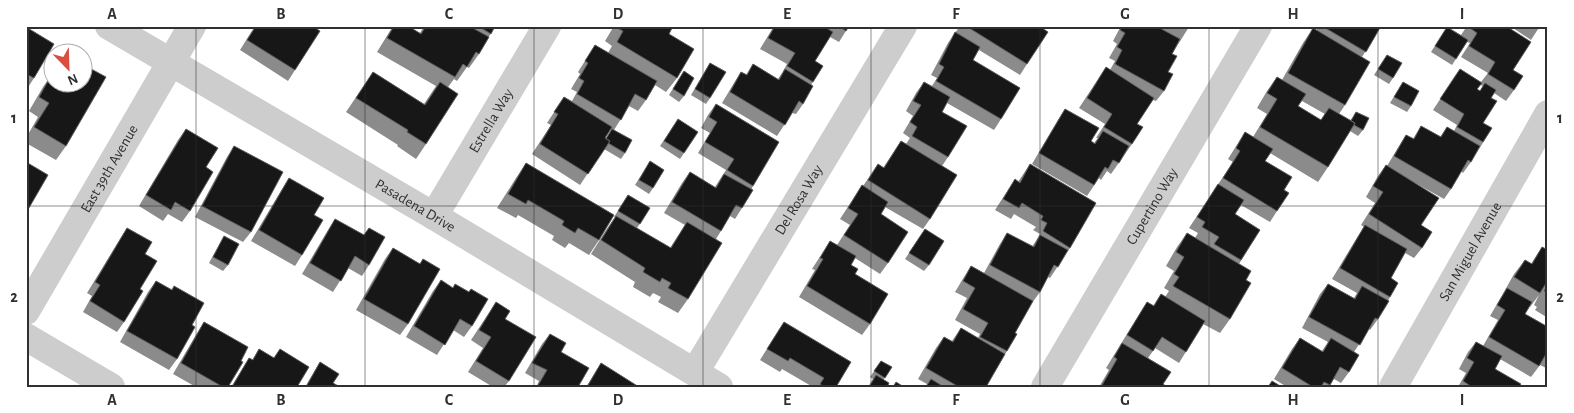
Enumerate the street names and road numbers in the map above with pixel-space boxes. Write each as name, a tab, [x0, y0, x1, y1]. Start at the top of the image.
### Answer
street label: Estrella Way	[466, 86, 516, 156]
street label: East 39th Avenue	[78, 122, 141, 215]
street label: Del Rosa Way	[772, 162, 826, 238]
street label: Cupertino Way	[1124, 165, 1181, 247]
street label: Pasadena Drive	[373, 176, 458, 235]
street label: San Miguel Avenue	[1437, 199, 1504, 304]

